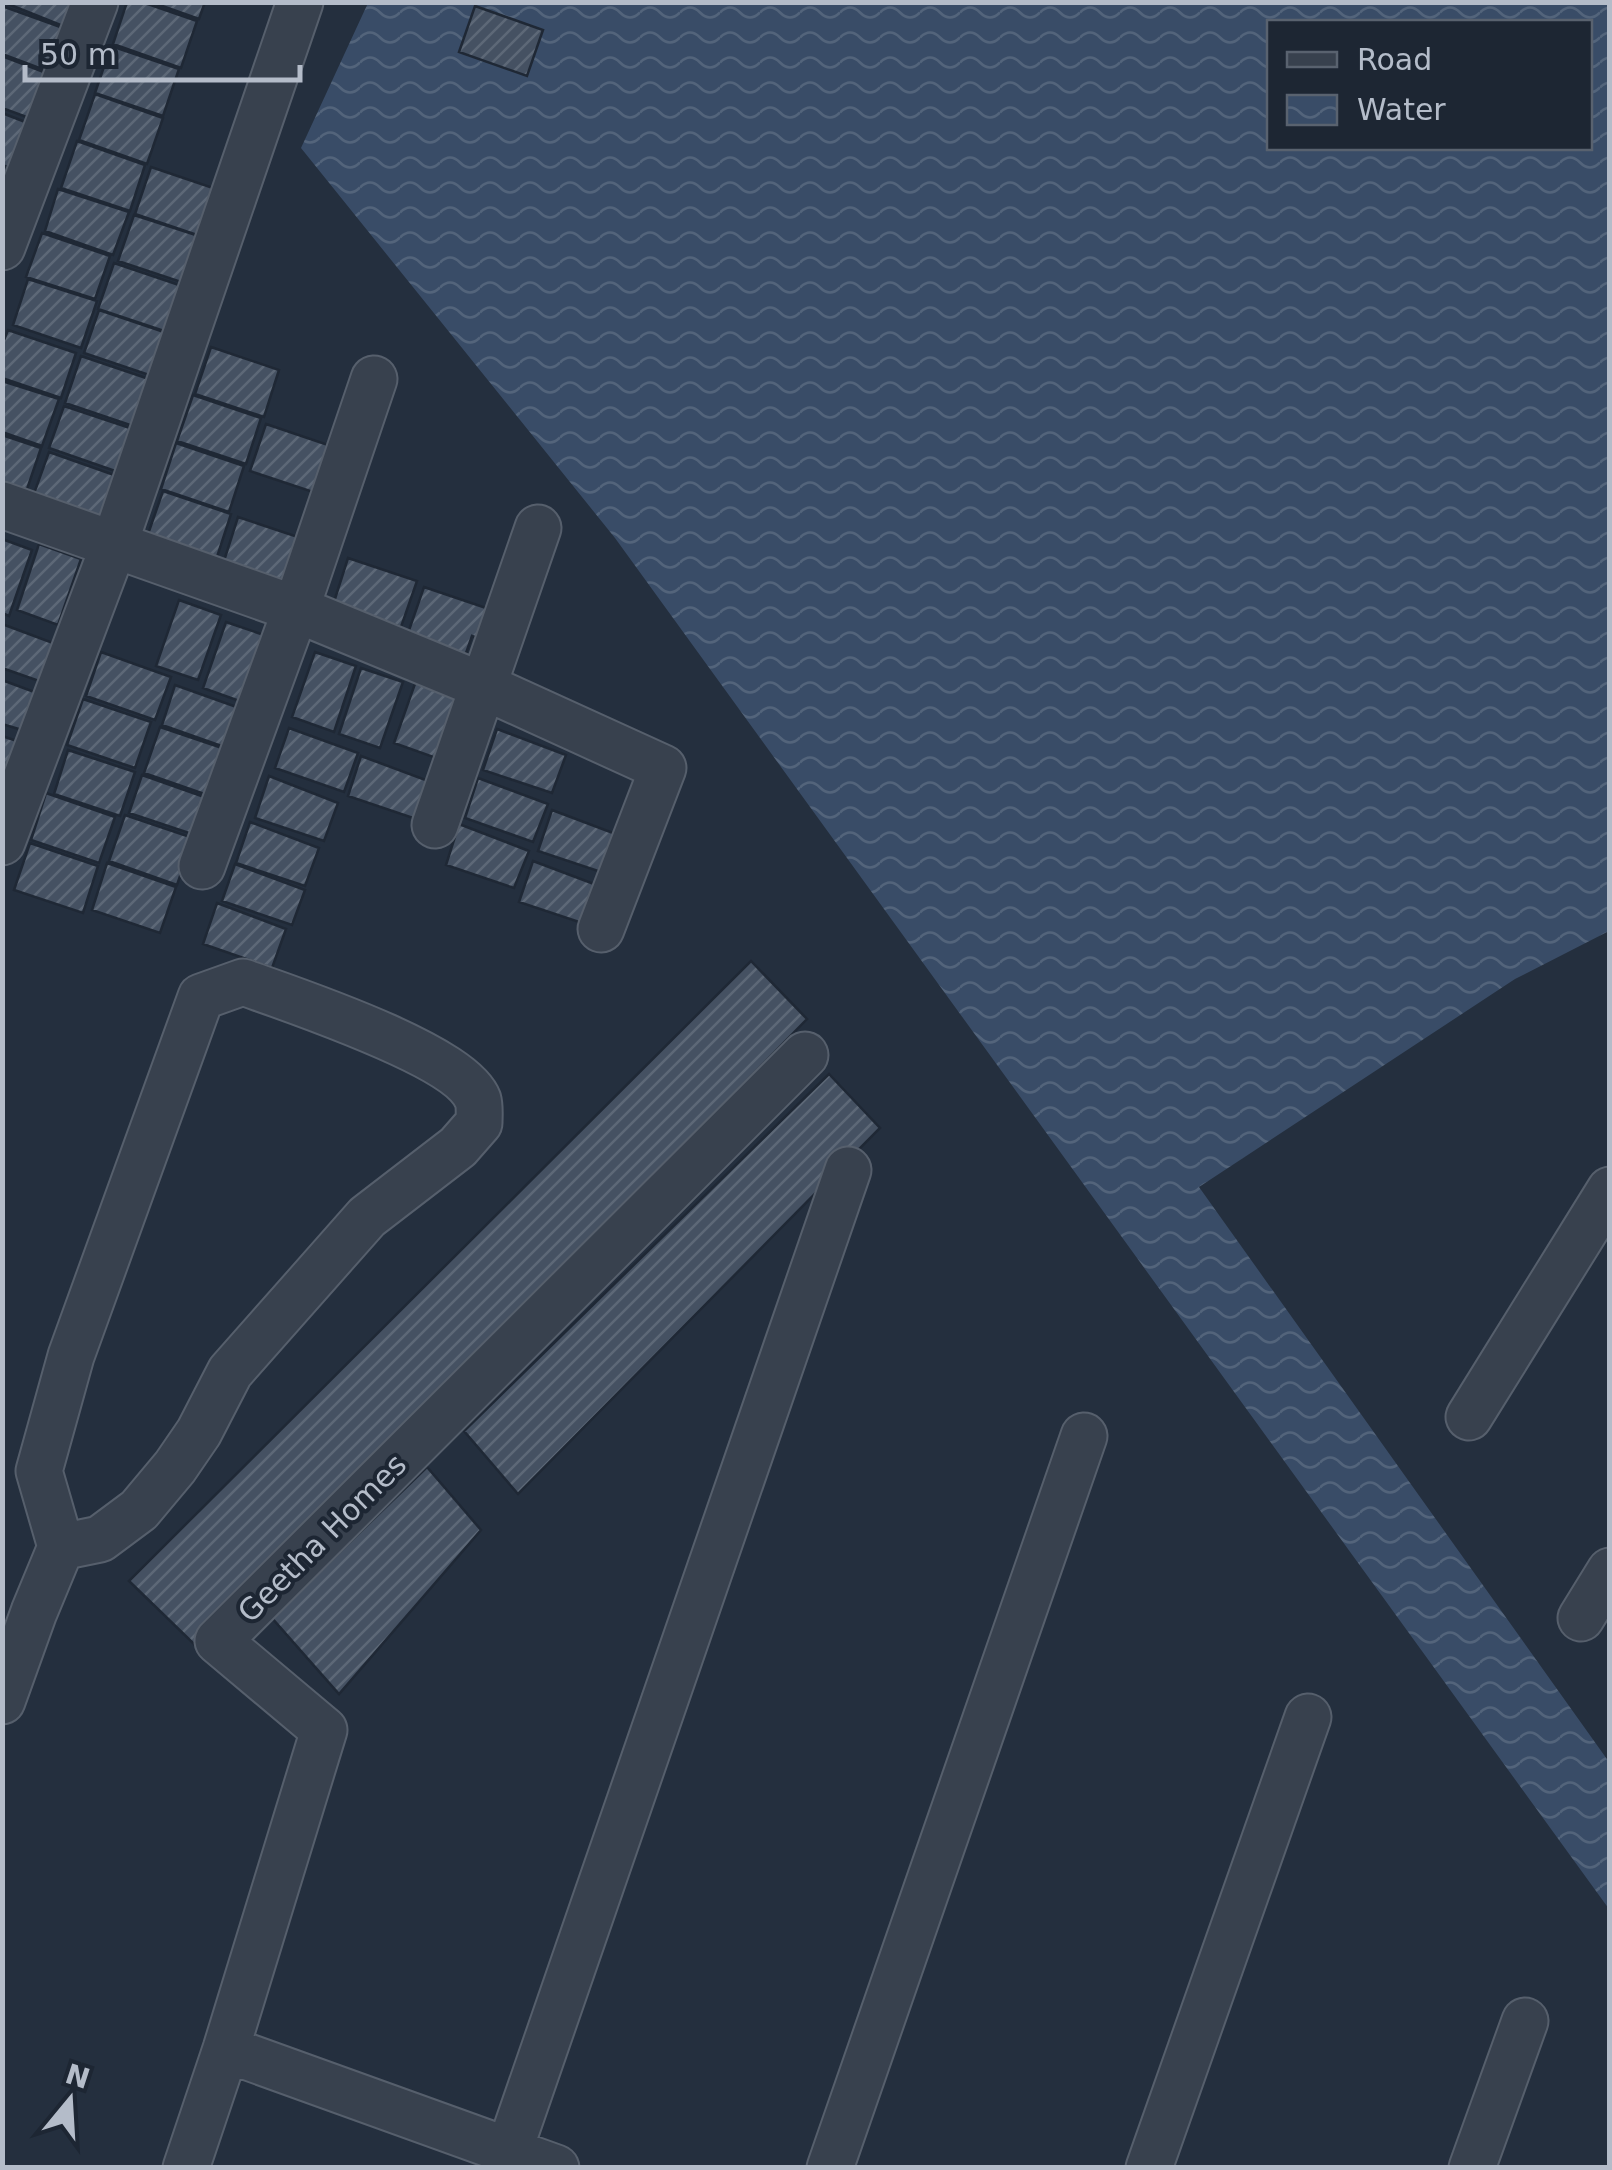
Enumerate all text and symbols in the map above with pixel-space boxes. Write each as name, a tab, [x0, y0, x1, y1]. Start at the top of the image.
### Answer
scale bar	[25, 20, 300, 82]
legend	[1267, 20, 1592, 150]
text: 50 m	[40, 37, 117, 72]
text: Road	[1357, 42, 1432, 77]
text: Water	[1357, 92, 1446, 127]
street label: Geetha Homes	[231, 1447, 413, 1629]
north arrow	[20, 2050, 120, 2150]
text: N	[61, 2057, 94, 2096]

